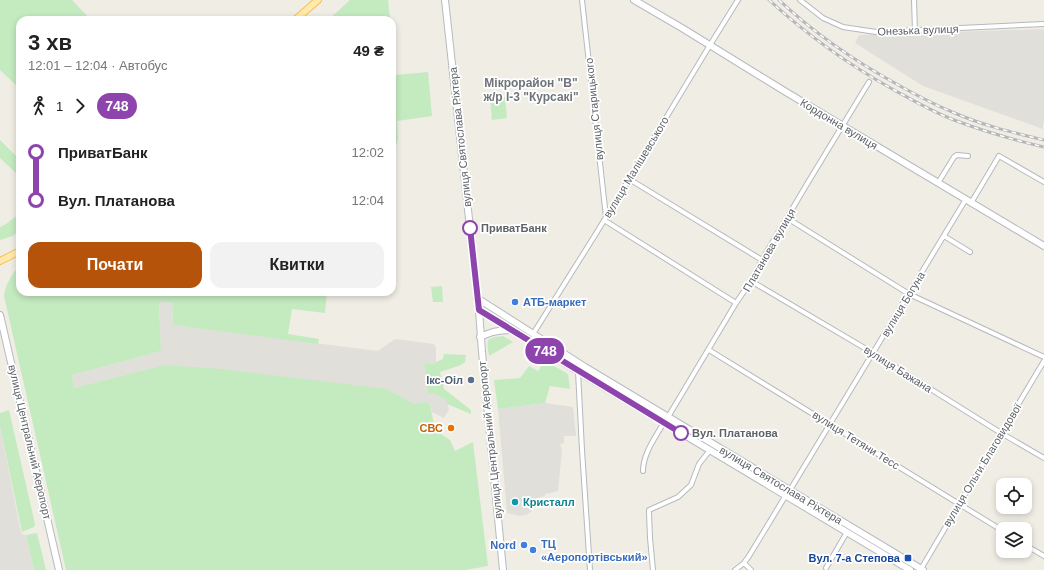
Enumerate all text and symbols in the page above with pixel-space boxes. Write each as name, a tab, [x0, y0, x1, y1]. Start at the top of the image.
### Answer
street label: Онезька вулиця	[877, 23, 959, 37]
text: 3 хв	[28, 30, 72, 55]
text: 49 ₴	[353, 42, 384, 59]
street label: вулиця Старицького	[583, 57, 605, 161]
text: 12:01 – 12:04 · Автобус	[28, 58, 167, 73]
street label: вулиця Святослава Ріхтера	[447, 66, 473, 208]
district label: Мікрорайон "В" ж/р I-3 "Курсакі"	[482, 76, 579, 104]
icon: walk	[28, 95, 50, 117]
icon: forward	[69, 95, 91, 117]
street label: Кордонна вулиця	[798, 96, 880, 152]
text: 748	[105, 98, 129, 114]
text: 1	[56, 99, 63, 114]
street label: вулиця Малішевського	[601, 114, 671, 220]
text: ПриватБанк	[58, 144, 148, 161]
text: 12:02	[351, 145, 384, 160]
text: Вул. Платанова	[58, 192, 175, 209]
text: 12:04	[351, 193, 384, 208]
street label: Платанова вулиця	[740, 206, 798, 294]
marker: ПриватБанк	[462, 220, 478, 236]
place label: ПриватБанк	[481, 222, 547, 234]
button: Почати	[28, 242, 202, 288]
button: Квитки	[210, 242, 384, 288]
street label: вулиця Богуна	[879, 269, 928, 339]
place label: АТБ-маркет	[523, 296, 587, 308]
marker: АТБ-маркет	[510, 297, 520, 307]
line badge: 748	[522, 338, 568, 364]
text: 748	[533, 343, 557, 359]
street label: вулиця Бажана	[862, 343, 935, 395]
street label: вулиця Центральний Аеропорт	[476, 361, 504, 519]
street label: вулиця Центральний Аеропорт	[6, 363, 54, 521]
place label: Ікс-Оіл	[426, 374, 463, 386]
marker: Ікс-Оіл	[466, 375, 476, 385]
street label: вулиця Ольги Благовидової	[940, 401, 1024, 529]
street label: вулиця Тетяни Тесс	[810, 408, 902, 472]
place label: СВС	[420, 422, 443, 434]
marker: СВС	[446, 423, 456, 433]
marker: Вул. Платанова	[673, 425, 689, 441]
place label: Вул. Платанова	[692, 427, 779, 439]
street label: вулиця Святослава Ріхтера	[718, 444, 845, 527]
map controls	[996, 478, 1032, 558]
button: locate	[996, 478, 1032, 514]
place label: Кристалл	[523, 496, 575, 508]
marker: Кристалл	[510, 497, 520, 507]
button: layers	[996, 522, 1032, 558]
place label: ТЦ «Аеропортівський»	[541, 538, 648, 563]
place label: Nord	[490, 539, 516, 551]
marker: Nord	[519, 540, 529, 550]
marker: ТЦ «Аеропортівський»	[528, 545, 538, 555]
place label: Вул. 7-а Степова	[808, 552, 901, 564]
marker: Вул. 7-а Степова	[903, 553, 913, 563]

